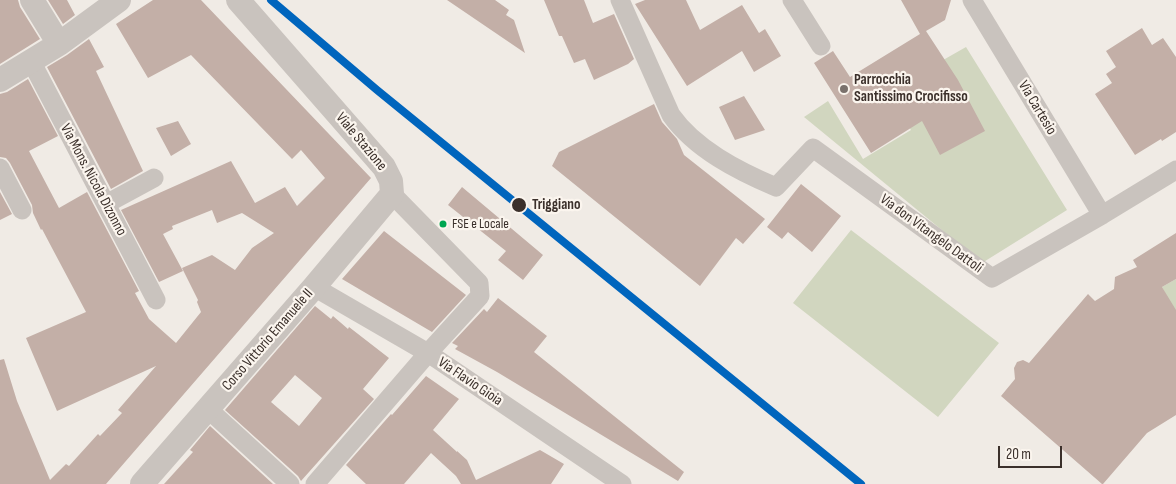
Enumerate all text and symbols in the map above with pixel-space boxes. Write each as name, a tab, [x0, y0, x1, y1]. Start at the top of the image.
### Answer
place label: Parrocchia Santissimo Crocifisso	[854, 71, 968, 106]
street label: Via Cartesio	[1014, 78, 1060, 138]
marker: Parrocchia Santissimo Crocifisso	[838, 83, 850, 95]
street label: Viale Stazione	[332, 109, 390, 175]
street label: Via Mons. Nicola Dizonno	[56, 121, 130, 239]
street label: Via don Vitangelo Dattoli	[876, 191, 986, 277]
marker: Triggiano	[510, 196, 528, 214]
place label: Triggiano	[532, 196, 580, 214]
place label: FSE e Locale	[452, 216, 509, 232]
marker: FSE e Locale	[438, 219, 448, 229]
street label: Corso Vittorio Emanuele II	[219, 285, 317, 395]
street label: Via Flavio Gioia	[434, 354, 506, 410]
scale bar	[1001, 436, 1065, 468]
text: 20 m	[1006, 445, 1031, 464]

